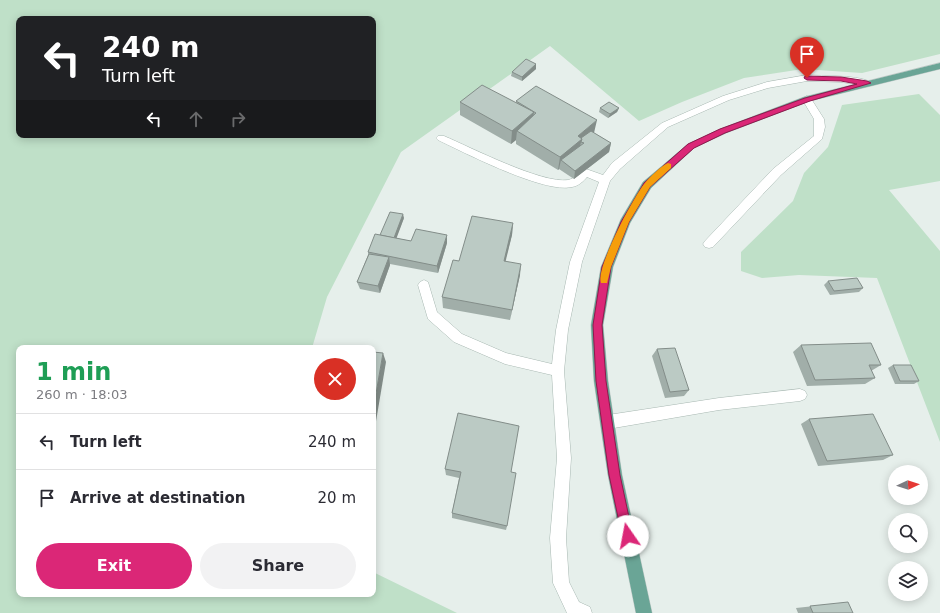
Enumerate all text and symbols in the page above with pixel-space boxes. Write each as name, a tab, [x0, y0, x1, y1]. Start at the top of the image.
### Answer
text: 240 m	[102, 31, 199, 64]
icon: left	[36, 32, 88, 84]
pin	[790, 37, 824, 78]
icon: arrive	[796, 43, 818, 65]
text: Turn left	[102, 65, 175, 86]
icon: left	[143, 108, 165, 130]
icon: ahead	[185, 108, 207, 130]
icon: right	[227, 108, 249, 130]
text: 1 min	[36, 358, 111, 386]
button: close	[314, 358, 356, 400]
text: 260 m · 18:03	[36, 387, 127, 402]
icon: left	[36, 431, 58, 453]
text: Turn left	[70, 433, 142, 451]
text: 240 m	[308, 433, 356, 451]
north arrow	[888, 465, 928, 505]
map controls	[888, 465, 928, 601]
icon: arrive	[36, 487, 58, 509]
text: Arrive at destination	[70, 489, 245, 507]
text: 20 m	[318, 489, 356, 507]
button: search	[888, 513, 928, 553]
position arrow	[607, 515, 649, 557]
button: Exit	[36, 543, 192, 589]
button: Share	[200, 543, 356, 589]
button: layers	[888, 561, 928, 601]

